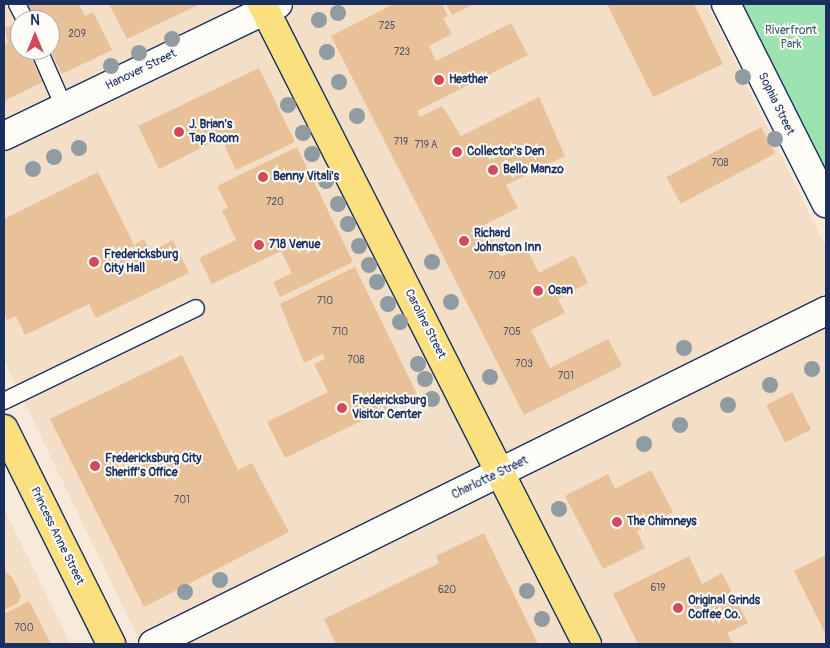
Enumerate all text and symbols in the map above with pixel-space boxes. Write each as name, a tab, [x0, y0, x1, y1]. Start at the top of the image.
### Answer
north arrow	[10, 10, 60, 60]
text: N	[30, 12, 40, 29]
house number: 725	[379, 21, 395, 33]
park label: Riverfront Park	[765, 24, 817, 52]
house number: 209	[68, 29, 86, 41]
street label: Hanover Street	[103, 47, 179, 93]
house number: 723	[394, 47, 410, 59]
street label: Sophia Street	[755, 70, 797, 138]
place label: Heather	[449, 73, 488, 87]
marker: Heather	[433, 74, 445, 86]
place label: J. Brian's Tap Room	[189, 118, 239, 146]
marker: J. Brian's Tap Room	[173, 126, 185, 138]
house number: 719	[394, 137, 408, 149]
house number: 719 A	[414, 140, 438, 152]
place label: Collector's Den	[467, 145, 544, 159]
marker: Collector's Den	[451, 146, 463, 158]
house number: 708	[711, 158, 729, 170]
place label: Bello Manzo	[503, 163, 564, 177]
marker: Bello Manzo	[487, 164, 499, 176]
place label: Benny Vitali's	[273, 170, 339, 184]
marker: Benny Vitali's	[257, 171, 269, 183]
house number: 720	[266, 197, 284, 209]
place label: Richard Johnston Inn	[474, 227, 541, 255]
marker: Richard Johnston Inn	[458, 235, 470, 247]
place label: 718 Venue	[269, 238, 320, 252]
marker: 718 Venue	[253, 239, 265, 251]
place label: Fredericksburg City Hall	[104, 248, 178, 276]
marker: Fredericksburg City Hall	[88, 256, 100, 268]
house number: 709	[488, 271, 506, 283]
place label: Osan	[548, 284, 573, 298]
marker: Osan	[532, 285, 544, 297]
street label: Caroline Street	[401, 287, 449, 361]
house number: 710	[317, 296, 333, 308]
house number: 710	[332, 327, 348, 339]
house number: 705	[503, 327, 521, 339]
house number: 708	[347, 355, 365, 367]
house number: 703	[515, 359, 533, 371]
house number: 701	[558, 371, 574, 383]
place label: Fredericksburg Visitor Center	[352, 394, 426, 422]
marker: Fredericksburg Visitor Center	[336, 402, 348, 414]
place label: Fredericksburg City Sheriff's Office	[105, 452, 201, 480]
street label: Charlotte Street	[450, 453, 530, 503]
marker: Fredericksburg City Sheriff's Office	[89, 460, 101, 472]
street label: Princess Anne Street	[27, 485, 87, 587]
house number: 701	[174, 495, 190, 507]
place label: The Chimneys	[627, 515, 697, 529]
marker: The Chimneys	[611, 516, 623, 528]
house number: 619	[651, 583, 665, 595]
house number: 620	[438, 585, 456, 597]
place label: Original Grinds Coffee Co.	[688, 594, 760, 622]
marker: Original Grinds Coffee Co.	[672, 602, 684, 614]
house number: 700	[15, 623, 33, 635]

